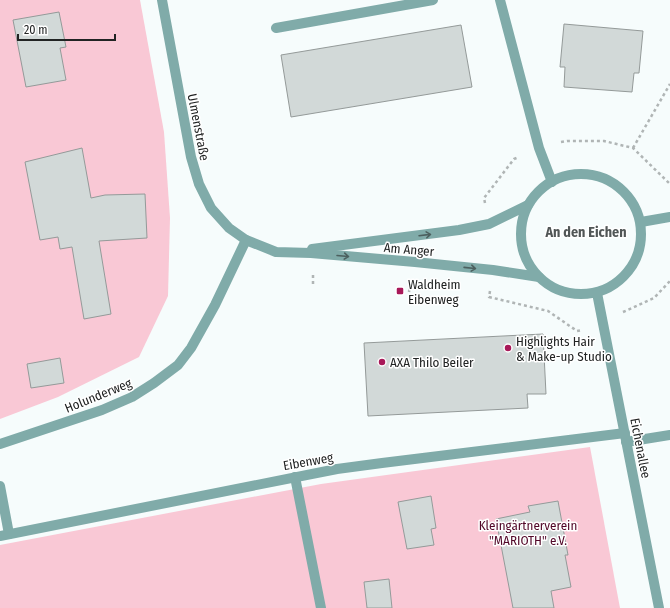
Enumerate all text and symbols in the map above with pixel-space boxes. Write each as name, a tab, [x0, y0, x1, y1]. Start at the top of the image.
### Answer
scale bar	[18, 16, 115, 42]
text: 20 m	[24, 23, 48, 37]
street label: Ulmenstraße	[185, 92, 212, 162]
district label: An den Eichen	[545, 224, 626, 241]
one-way arrow	[418, 231, 431, 238]
street label: Am Anger	[383, 240, 435, 259]
one-way arrow	[336, 253, 349, 260]
one-way arrow	[463, 264, 476, 272]
place label: Waldheim Eibenweg	[408, 277, 460, 307]
marker: Waldheim Eibenweg	[395, 286, 405, 296]
place label: Highlights Hair & Make-up Studio	[516, 334, 612, 364]
marker: Highlights Hair & Make-up Studio	[503, 343, 513, 353]
place label: AXA Thilo Beiler	[390, 355, 474, 370]
marker: AXA Thilo Beiler	[377, 357, 387, 367]
street label: Holunderweg	[63, 375, 135, 416]
street label: Eichenallee	[627, 417, 654, 479]
street label: Eibenweg	[282, 450, 335, 473]
park label: Kleingärtnerverein "MARIOTH" e.V.	[479, 518, 577, 548]

